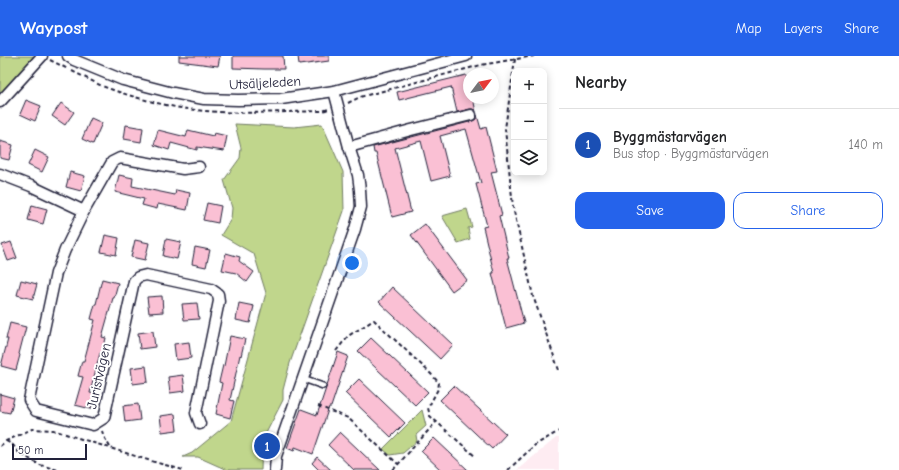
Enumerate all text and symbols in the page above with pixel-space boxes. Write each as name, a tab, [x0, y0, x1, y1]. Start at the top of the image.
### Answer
text: Waypost	[20, 17, 88, 39]
text: Map	[735, 20, 762, 37]
text: Layers	[784, 20, 822, 37]
text: Share	[844, 20, 879, 37]
north arrow	[463, 68, 499, 104]
map controls	[511, 68, 547, 176]
button: +	[511, 68, 547, 104]
street label: Utsäljeleden	[228, 73, 302, 93]
text: Nearby	[575, 73, 626, 92]
button: −	[511, 104, 547, 140]
text: Byggmästarvägen	[613, 128, 727, 146]
text: 1	[585, 137, 591, 152]
text: 140 m	[849, 137, 883, 152]
button: layers	[511, 140, 547, 176]
text: Bus stop · Byggmästarvägen	[613, 146, 769, 161]
button: Save	[575, 192, 725, 229]
button: Share	[733, 192, 883, 229]
your location	[342, 253, 362, 273]
street label: Juristvägen	[83, 341, 115, 411]
pin: 1	[254, 431, 280, 461]
scale bar	[12, 442, 87, 461]
text: 50 m	[18, 444, 43, 457]

